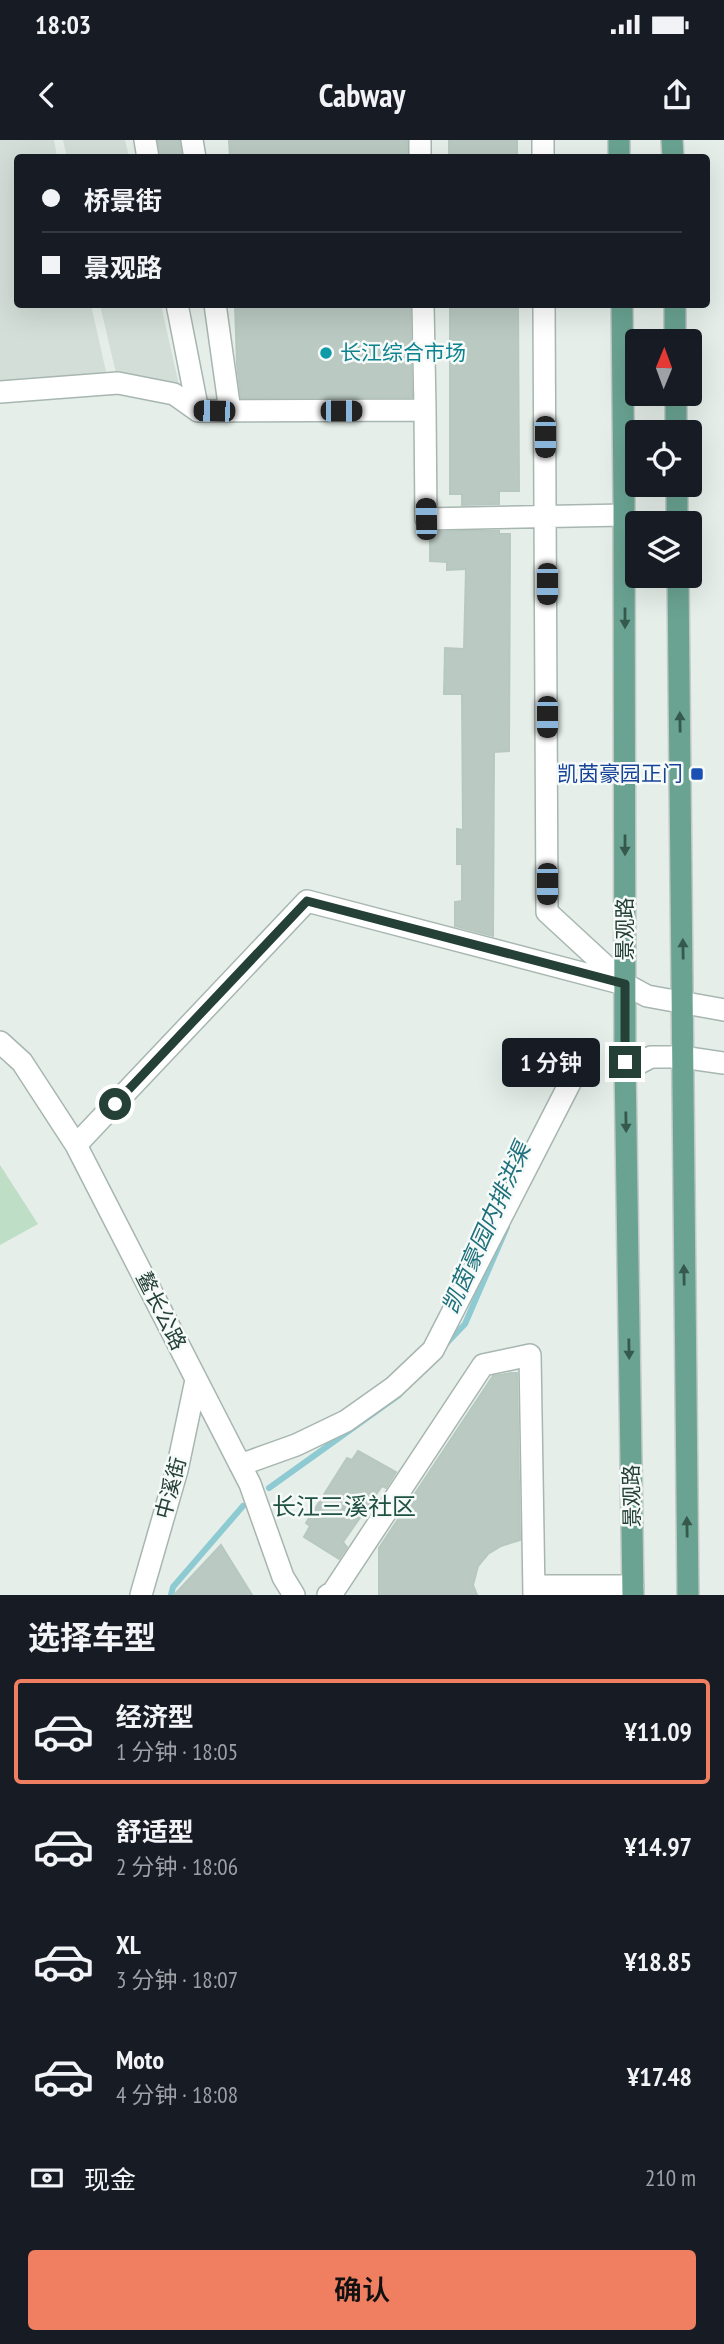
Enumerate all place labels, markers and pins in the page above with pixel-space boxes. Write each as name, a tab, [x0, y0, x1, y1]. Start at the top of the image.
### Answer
place label: 长江综合市场	[340, 339, 466, 366]
marker: 长江综合市场	[318, 345, 334, 361]
place label: 凯茵豪园正门	[557, 760, 683, 787]
marker: 凯茵豪园正门	[689, 766, 705, 782]

